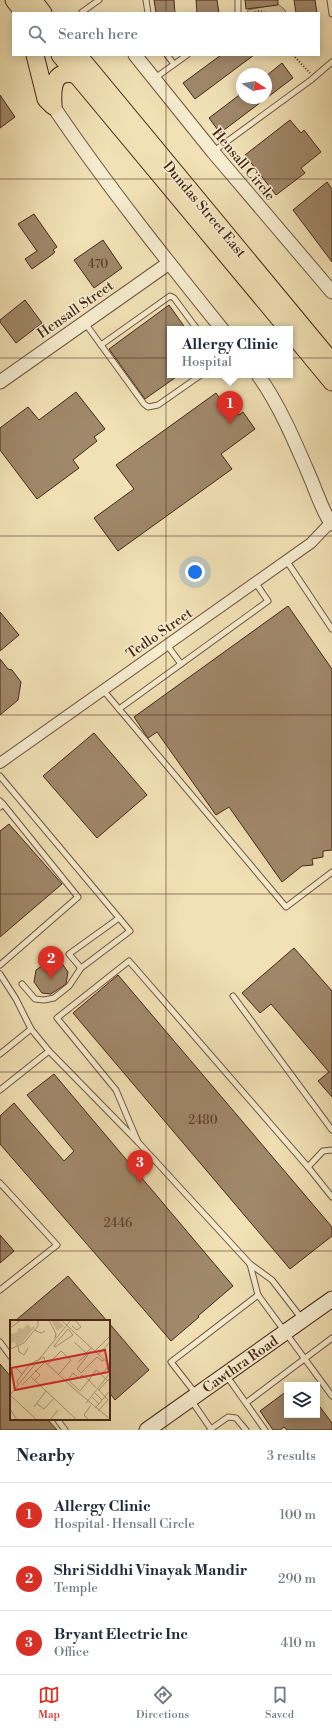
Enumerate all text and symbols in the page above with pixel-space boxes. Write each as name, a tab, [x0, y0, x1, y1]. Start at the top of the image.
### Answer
search box	[12, 12, 320, 56]
icon: search	[26, 23, 48, 45]
text: Search here	[58, 25, 138, 44]
north arrow	[236, 68, 272, 104]
street label: Hensall Circle	[208, 125, 279, 205]
street label: Dundas Street East	[159, 158, 250, 261]
house number: 470	[88, 257, 108, 272]
street label: Hensall Street	[34, 277, 117, 343]
popup	[167, 326, 293, 378]
text: Allergy Clinic	[182, 335, 278, 354]
text: Hospital	[182, 354, 232, 370]
pin: 1	[217, 391, 243, 424]
your location	[185, 562, 205, 582]
street label: Tedlo Street	[123, 604, 196, 663]
pin: 2	[38, 946, 64, 979]
house number: 2480	[188, 1113, 218, 1128]
pin: 3	[127, 1150, 153, 1183]
house number: 2446	[104, 1216, 132, 1231]
inset map	[10, 1320, 110, 1420]
street label: Cawthra Road	[199, 1332, 282, 1397]
map controls	[284, 1382, 320, 1418]
button: layers	[284, 1382, 320, 1418]
text: Nearby	[16, 1445, 75, 1467]
text: 3 results	[267, 1448, 316, 1464]
text: Allergy Clinic	[54, 1497, 151, 1516]
text: 1	[26, 1507, 32, 1523]
text: 100 m	[280, 1507, 316, 1523]
text: Hospital · Hensall Circle	[54, 1516, 195, 1532]
text: Shri Siddhi Vinayak Mandir	[54, 1561, 247, 1580]
text: 2	[25, 1571, 33, 1587]
text: 290 m	[278, 1571, 316, 1587]
text: Temple	[54, 1580, 98, 1596]
text: Bryant Electric Inc	[54, 1625, 188, 1644]
text: 3	[25, 1635, 33, 1651]
text: 410 m	[280, 1635, 316, 1651]
text: Office	[54, 1644, 89, 1660]
tab: Map	[38, 1684, 60, 1722]
tab: Directions	[136, 1684, 189, 1722]
tab: Saved	[265, 1684, 294, 1722]

